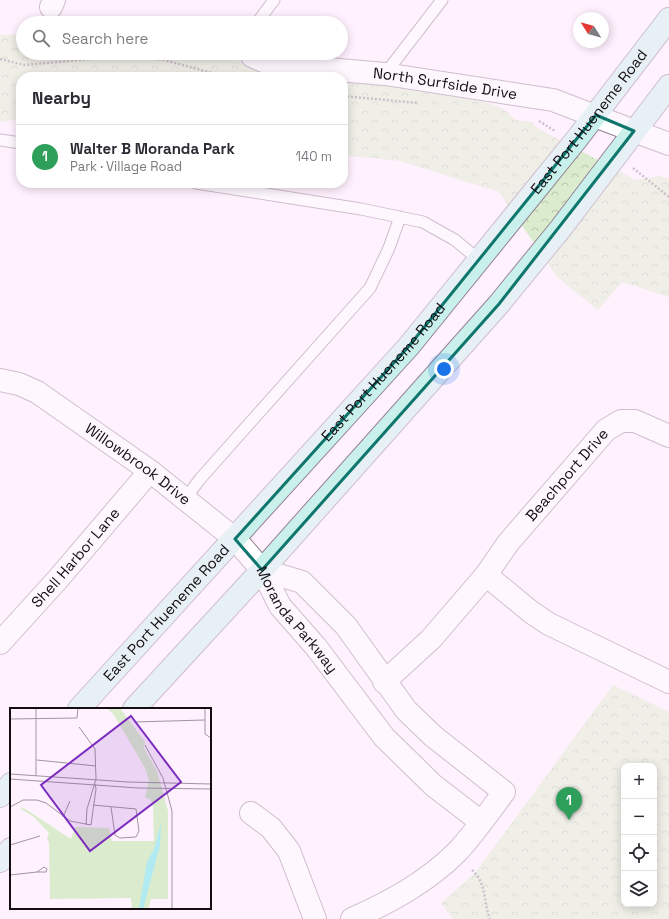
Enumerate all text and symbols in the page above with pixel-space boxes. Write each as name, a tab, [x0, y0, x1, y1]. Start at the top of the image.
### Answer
north arrow	[573, 12, 609, 48]
search box	[16, 16, 348, 60]
icon: search	[30, 27, 52, 49]
text: Search here	[62, 29, 148, 48]
street label: East Port Hueneme Road	[526, 46, 651, 198]
street label: North Surfside Drive	[372, 63, 519, 103]
text: Nearby	[32, 87, 91, 109]
text: Walter B Moranda Park	[70, 139, 235, 158]
text: 1	[42, 148, 48, 165]
text: 140 m	[296, 148, 332, 165]
text: Park · Village Road	[70, 158, 182, 175]
street label: East Port Hueneme Road	[317, 299, 449, 445]
your location	[434, 359, 454, 379]
street label: Willowbrook Drive	[81, 418, 195, 509]
street label: Beachport Drive	[521, 424, 612, 525]
street label: Shell Harbor Lane	[27, 503, 124, 611]
street label: East Port Hueneme Road	[99, 540, 233, 685]
street label: Moranda Parkway	[253, 563, 342, 677]
inset map	[10, 708, 211, 909]
map controls	[621, 763, 657, 907]
button: +	[621, 763, 657, 799]
pin: 1	[556, 787, 582, 820]
button: −	[621, 799, 657, 835]
button: locate	[621, 835, 657, 871]
button: layers	[621, 871, 657, 907]

